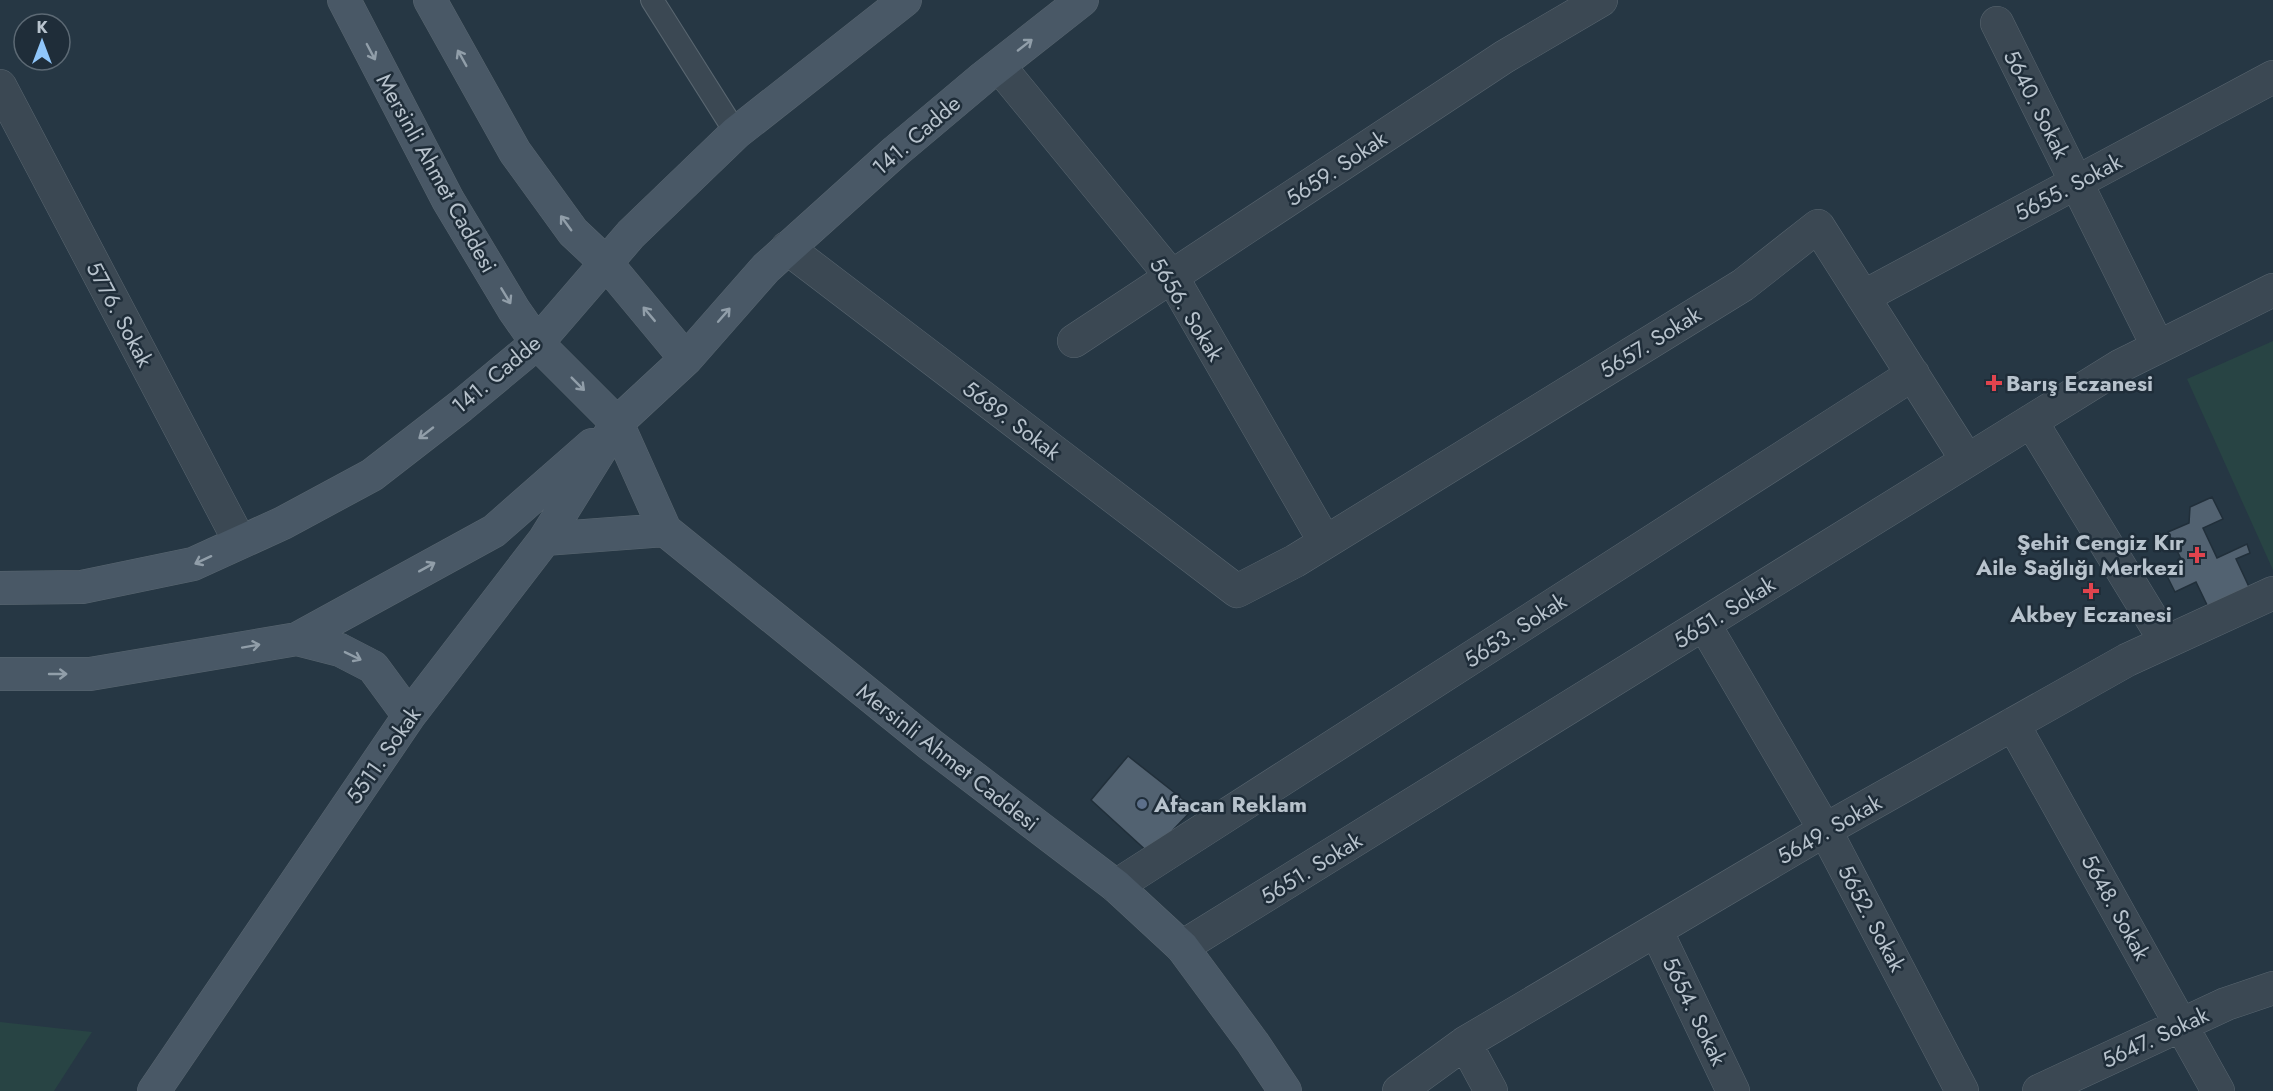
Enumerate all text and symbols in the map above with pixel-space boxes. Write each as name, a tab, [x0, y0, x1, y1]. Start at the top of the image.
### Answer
north arrow	[12, 12, 72, 72]
text: K	[36, 16, 48, 39]
one-way arrow	[1017, 38, 1033, 51]
one-way arrow	[365, 43, 377, 60]
street label: 5640. Sokak	[1996, 44, 2078, 164]
one-way arrow	[456, 50, 468, 67]
street label: Mersinli Ahmet Caddesi	[369, 68, 505, 278]
street label: 141. Cadde	[865, 88, 967, 182]
street label: 5659. Sokak	[1279, 122, 1393, 214]
street label: 5655. Sokak	[2009, 145, 2127, 229]
one-way arrow	[560, 215, 572, 231]
street label: 5656. Sokak	[1142, 251, 1232, 368]
street label: 5776. Sokak	[79, 256, 161, 373]
one-way arrow	[500, 287, 512, 304]
street label: 5657. Sokak	[1593, 298, 1707, 386]
one-way arrow	[642, 307, 656, 322]
one-way arrow	[717, 308, 731, 323]
street label: 141. Cadde	[444, 327, 548, 421]
place label: Barış Eczanesi	[2006, 367, 2153, 399]
street label: 5689. Sokak	[956, 372, 1068, 468]
marker: Barış Eczanesi	[1987, 376, 2001, 390]
one-way arrow	[571, 377, 585, 392]
one-way arrow	[419, 426, 435, 439]
place label: Şehit Cengiz Kır Aile Sağlığı Merkezi	[1975, 526, 2184, 583]
marker: Şehit Cengiz Kır Aile Sağlığı Merkezi	[2188, 546, 2206, 564]
one-way arrow	[194, 554, 212, 566]
one-way arrow	[418, 561, 435, 573]
street label: 5651. Sokak	[1667, 568, 1781, 656]
marker: Akbey Eczanesi	[2084, 584, 2098, 598]
street label: 5653. Sokak	[1457, 585, 1573, 675]
place label: Akbey Eczanesi	[2009, 598, 2172, 630]
one-way arrow	[241, 641, 260, 652]
one-way arrow	[343, 651, 361, 663]
one-way arrow	[48, 668, 68, 680]
street label: Mersinli Ahmet Caddesi	[850, 676, 1046, 838]
street label: 5511. Sokak	[338, 700, 428, 810]
street label: 5649. Sokak	[1771, 786, 1888, 872]
place label: Afacan Reklam	[1153, 788, 1307, 820]
marker: Afacan Reklam	[1135, 797, 1149, 811]
street label: 5651. Sokak	[1254, 824, 1368, 912]
street label: 5648. Sokak	[2074, 848, 2158, 966]
street label: 5652. Sokak	[1830, 859, 1914, 978]
street label: 5654. Sokak	[1655, 951, 1735, 1071]
street label: 5647. Sokak	[2096, 998, 2214, 1076]

